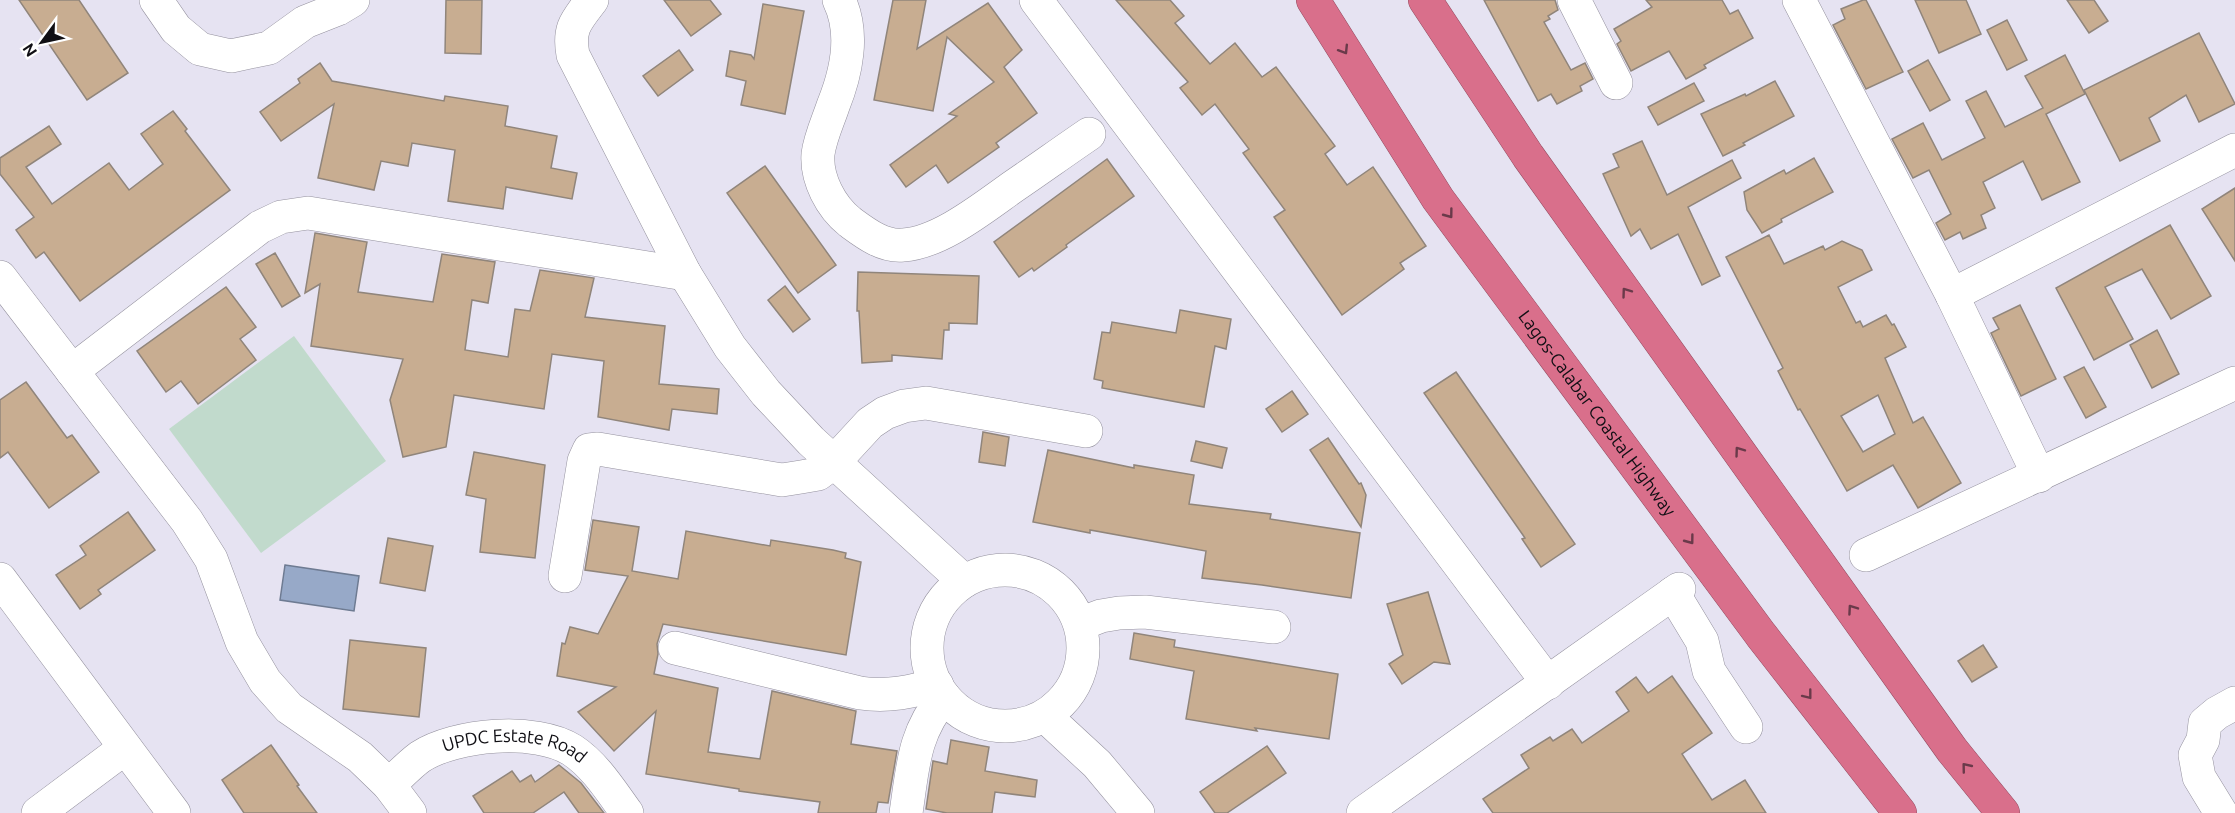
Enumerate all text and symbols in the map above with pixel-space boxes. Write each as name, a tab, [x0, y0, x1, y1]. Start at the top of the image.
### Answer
north arrow	[12, 12, 72, 72]
text: N	[19, 40, 40, 60]
one-way arrow	[1337, 43, 1348, 54]
one-way arrow	[1441, 208, 1452, 219]
one-way arrow	[1622, 287, 1633, 298]
street label: Lagos-Calabar Coastal Highway	[1515, 306, 1681, 520]
one-way arrow	[1735, 446, 1746, 457]
one-way arrow	[1682, 533, 1693, 544]
one-way arrow	[1848, 605, 1859, 616]
one-way arrow	[1800, 688, 1811, 699]
street label: UPDC Estate Road	[439, 725, 591, 766]
one-way arrow	[1963, 763, 1974, 774]

